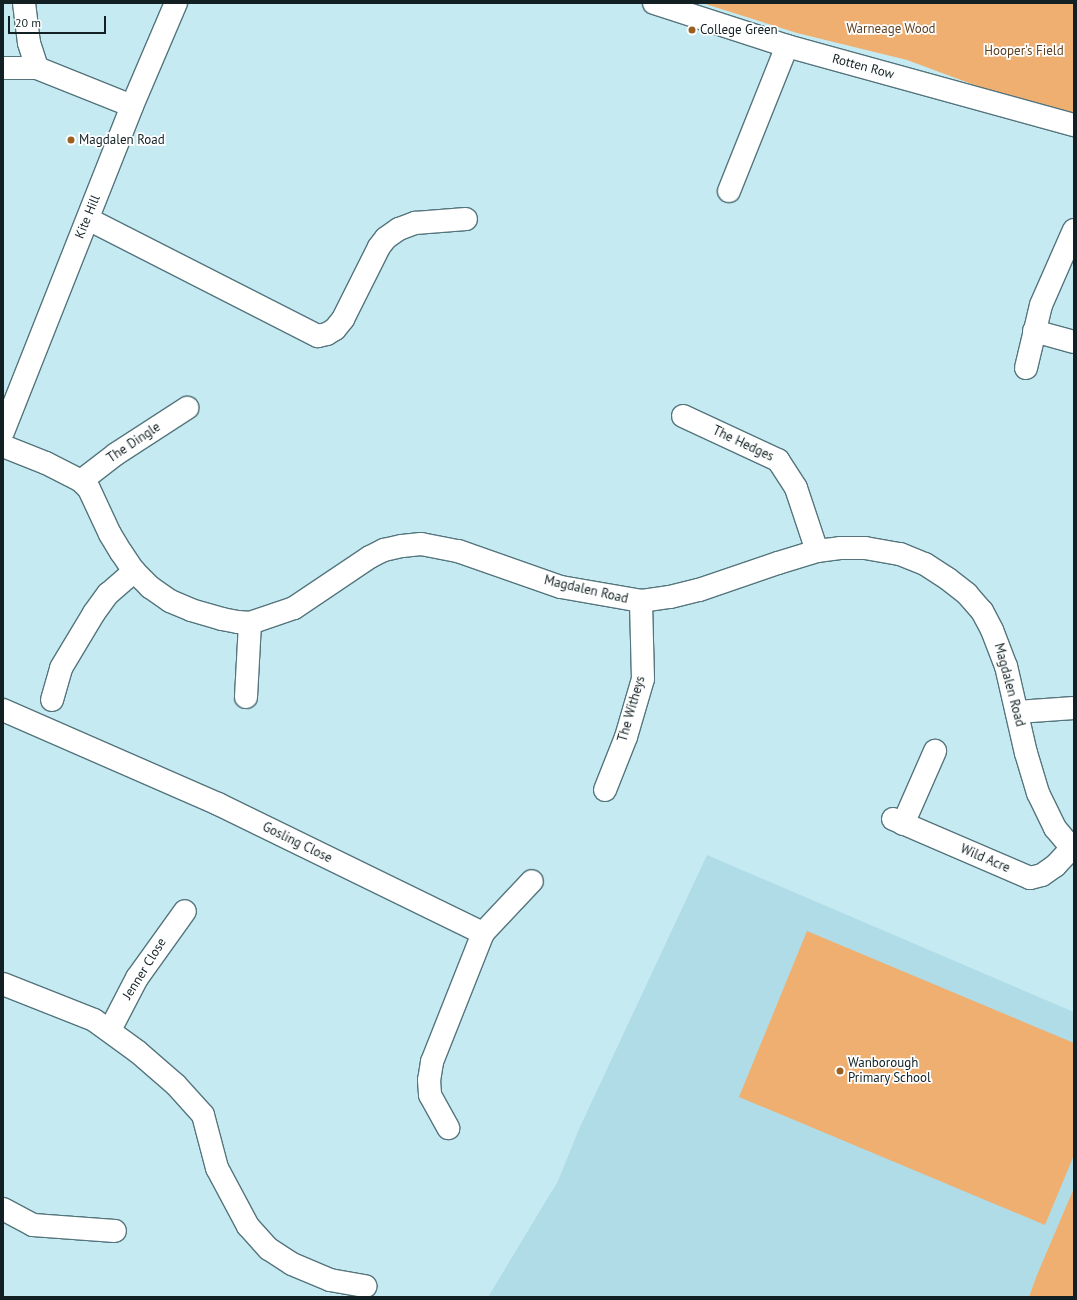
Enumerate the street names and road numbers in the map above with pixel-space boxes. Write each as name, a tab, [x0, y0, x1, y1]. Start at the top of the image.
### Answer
street label: Rotten Row	[830, 51, 896, 83]
street label: Kite Hill	[72, 193, 104, 241]
street label: The Dingle	[104, 420, 164, 466]
street label: The Hedges	[710, 423, 776, 465]
street label: Magdalen Road	[543, 573, 629, 607]
street label: Magdalen Road	[990, 642, 1028, 728]
street label: The Witheys	[615, 674, 649, 744]
street label: Gosling Close	[260, 819, 334, 867]
street label: Wild Acre	[958, 841, 1012, 877]
street label: Jenner Close	[120, 935, 170, 1003]

